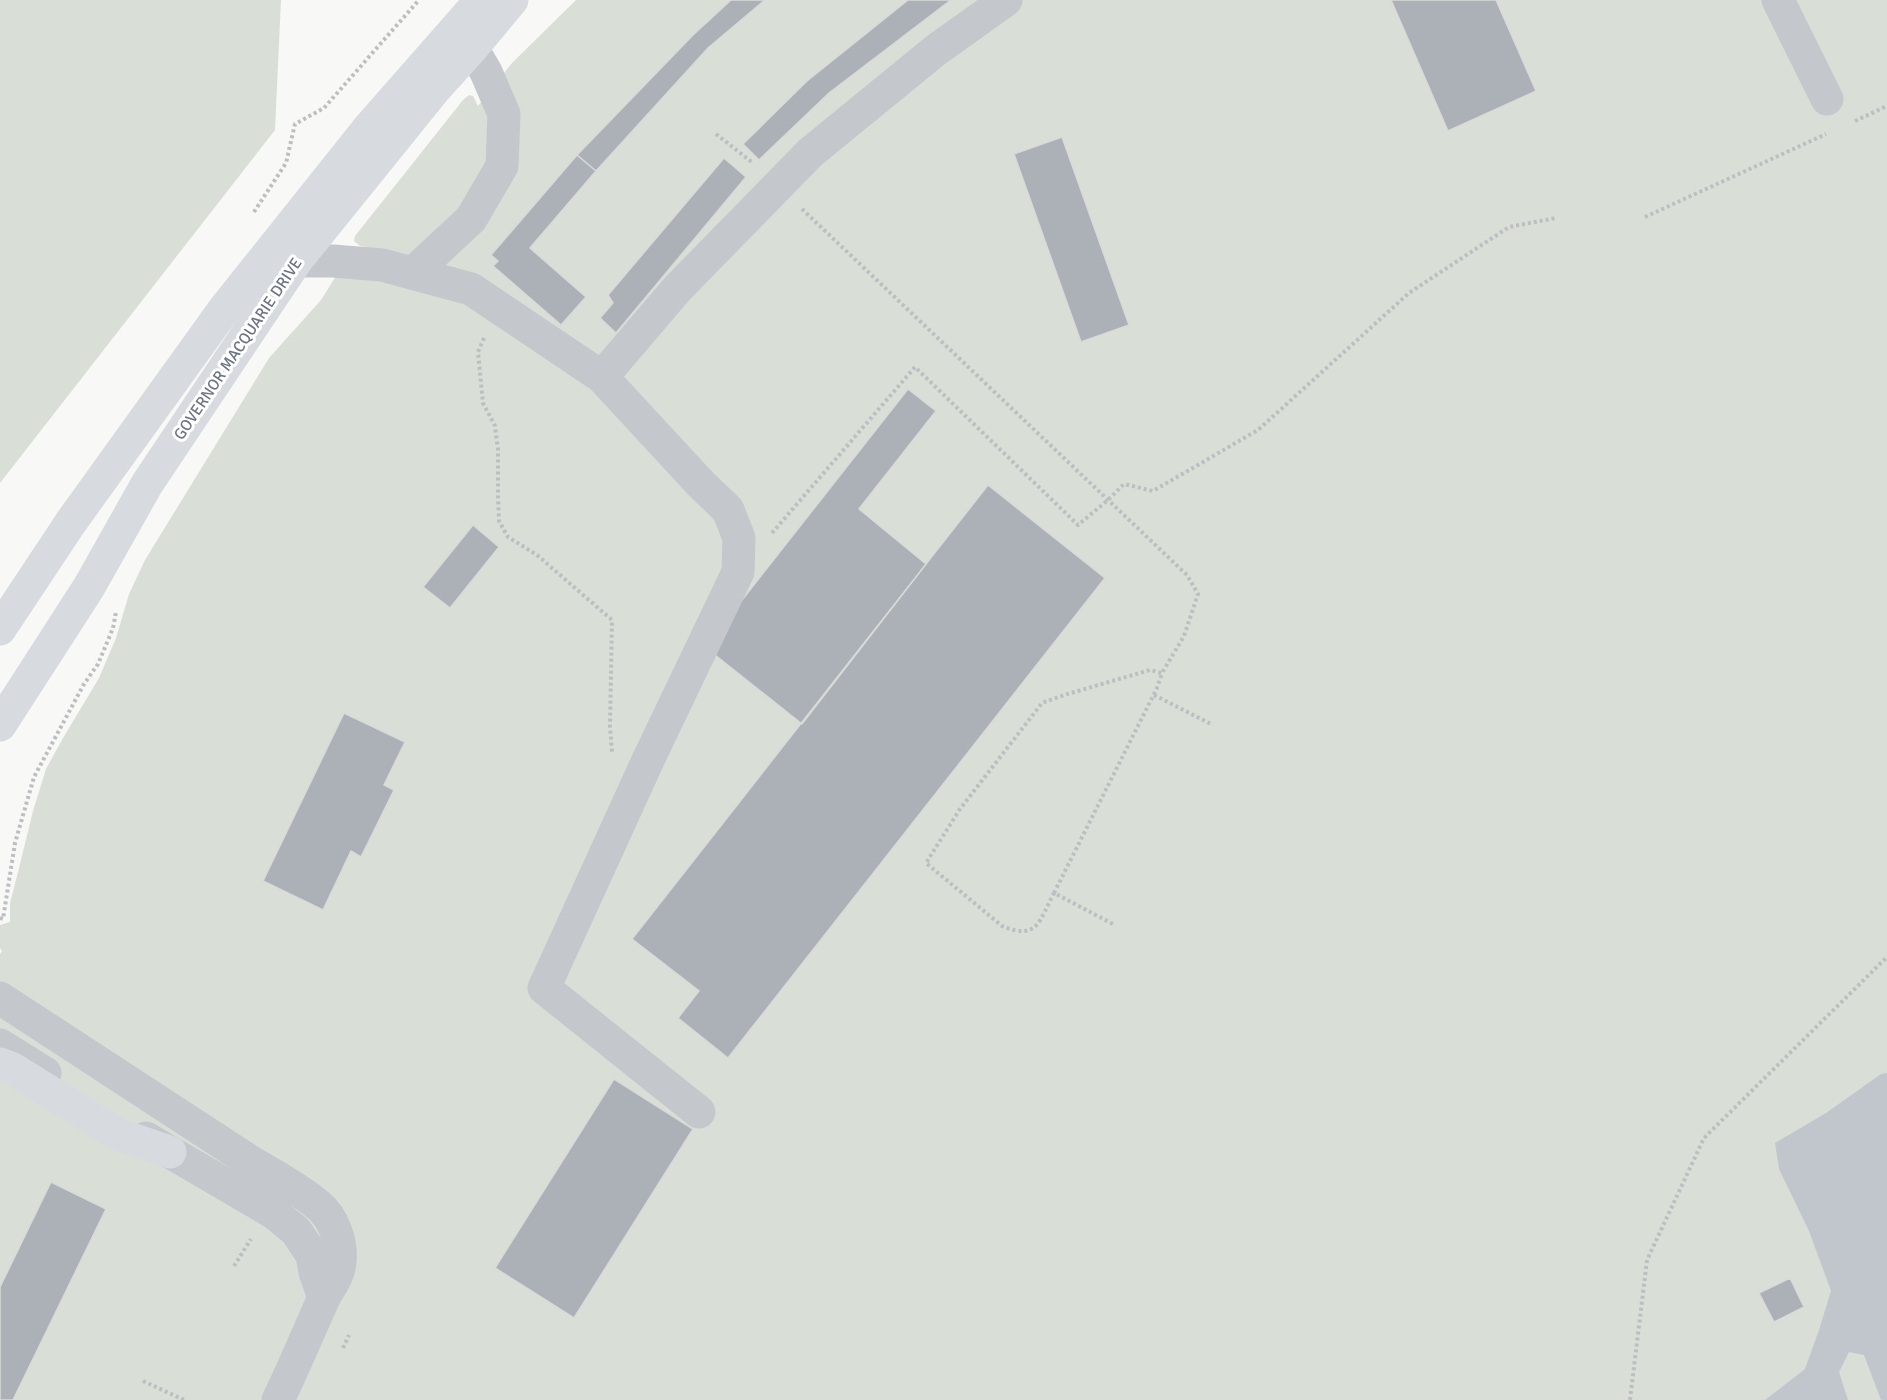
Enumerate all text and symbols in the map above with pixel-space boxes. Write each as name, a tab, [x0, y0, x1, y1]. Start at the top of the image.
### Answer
street label: GOVERNOR MACQUARIE DRIVE	[169, 254, 307, 444]

